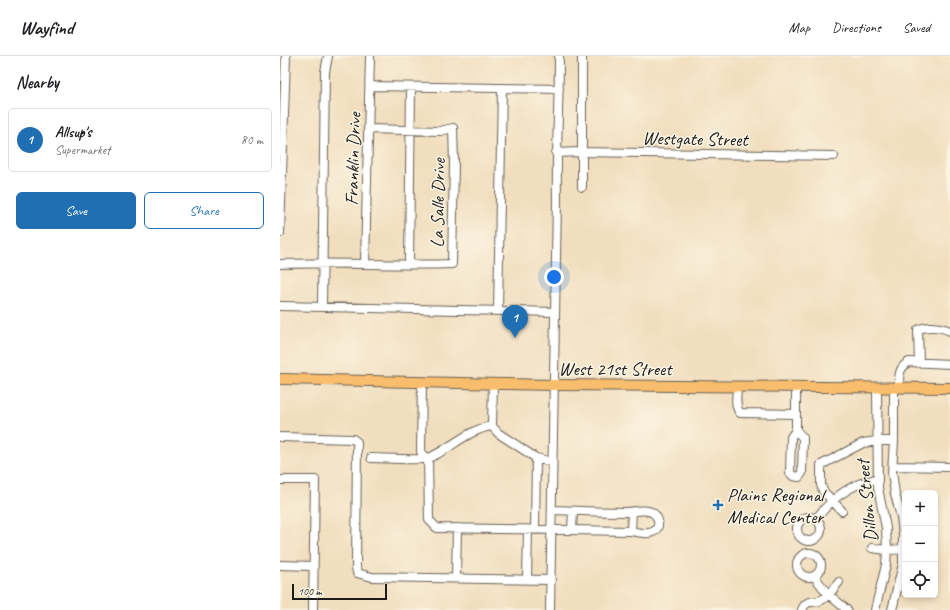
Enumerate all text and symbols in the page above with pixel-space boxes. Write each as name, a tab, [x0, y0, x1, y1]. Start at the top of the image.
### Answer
text: Wayfind	[20, 16, 73, 40]
text: Map	[789, 19, 810, 36]
text: Directions	[832, 19, 881, 36]
text: Saved	[903, 19, 930, 36]
text: Nearby	[16, 72, 59, 93]
street label: Franklin Drive	[339, 110, 367, 206]
text: Allsup's	[55, 123, 91, 142]
street label: Westgate Street	[642, 126, 750, 152]
text: 1	[27, 132, 33, 148]
text: 80 m	[241, 132, 263, 148]
text: Supermarket	[55, 142, 110, 158]
street label: La Salle Drive	[425, 156, 451, 248]
button: Save	[16, 192, 136, 229]
button: Share	[144, 192, 264, 229]
your location	[544, 267, 564, 287]
pin: 1	[502, 305, 528, 338]
street label: West 21st Street	[559, 357, 673, 381]
street label: Dillon Street	[850, 456, 883, 543]
place label: Plains Regional Medical Center	[727, 483, 827, 529]
map controls	[902, 490, 938, 598]
button: +	[902, 490, 938, 526]
marker: Plains Regional Medical Center	[712, 499, 724, 511]
button: −	[902, 526, 938, 562]
button: locate	[902, 562, 938, 598]
scale bar	[292, 582, 387, 601]
text: 100 m	[298, 584, 322, 598]

